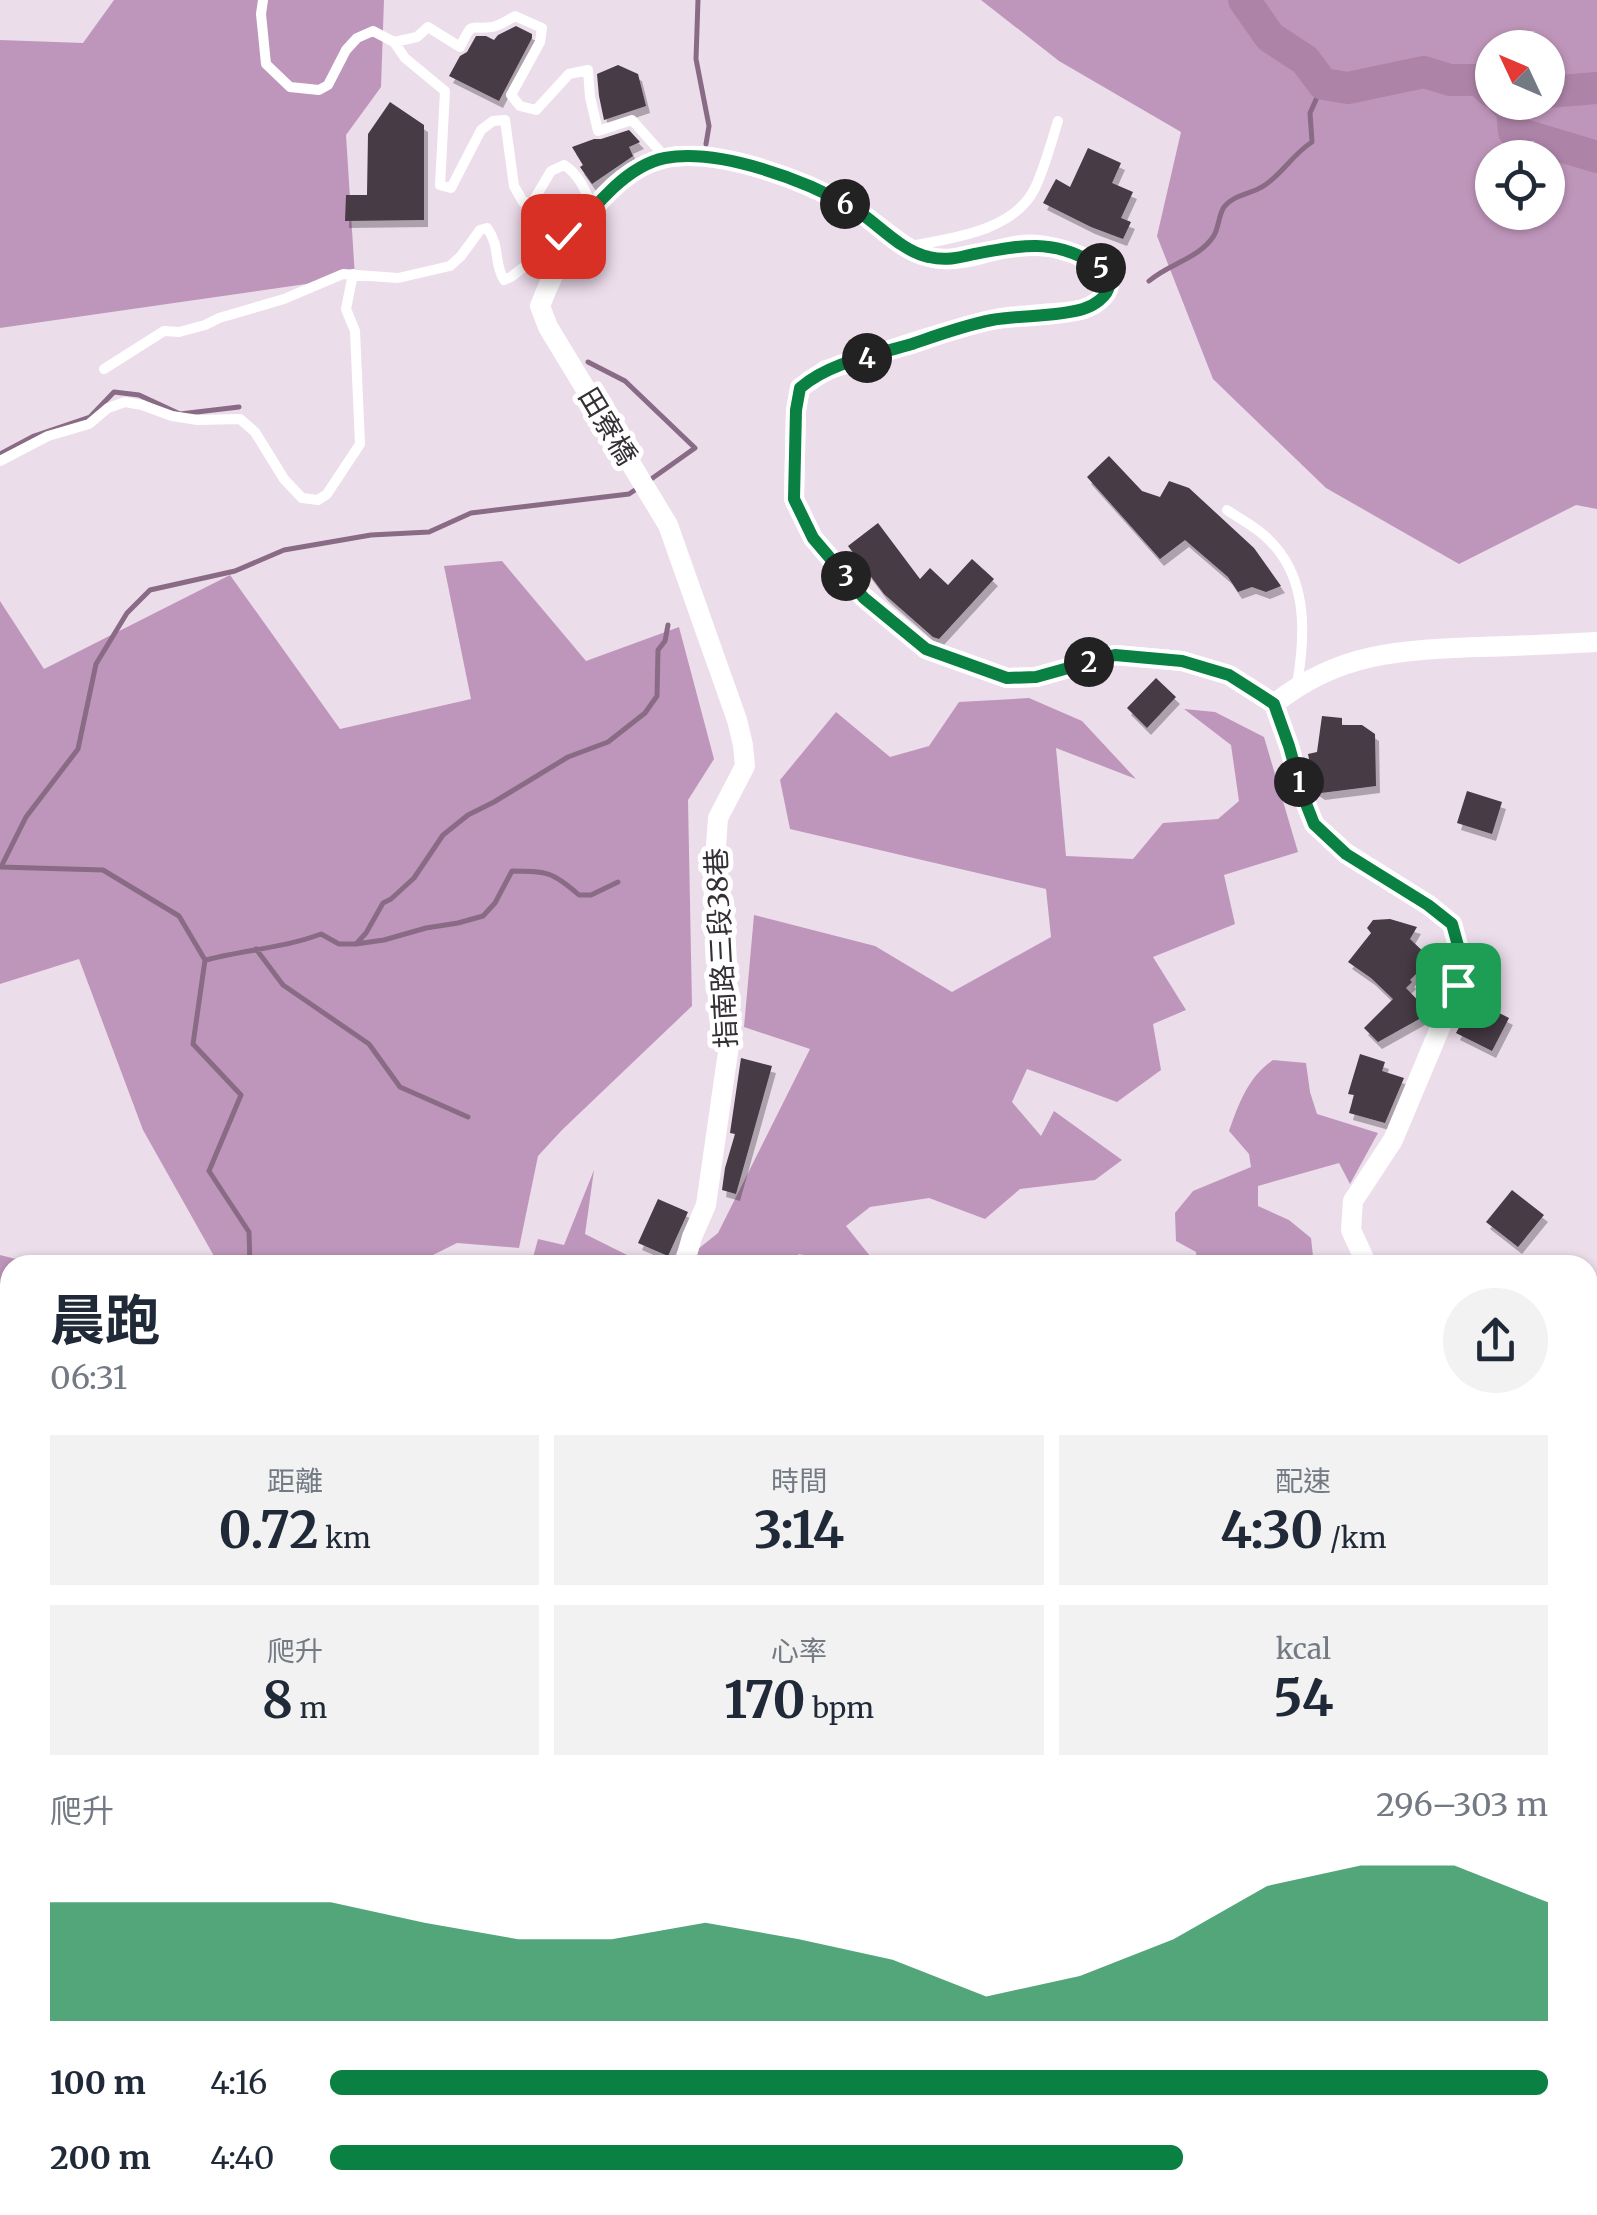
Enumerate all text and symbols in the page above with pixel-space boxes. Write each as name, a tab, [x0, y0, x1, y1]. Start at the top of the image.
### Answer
north arrow	[1475, 30, 1565, 120]
map controls	[1475, 30, 1565, 230]
button: locate	[1475, 140, 1565, 230]
pin: 6	[820, 179, 870, 229]
text: 6	[836, 186, 854, 222]
pin	[521, 194, 606, 279]
icon: check	[536, 209, 591, 264]
pin: 5	[1076, 243, 1126, 293]
text: 5	[1093, 250, 1109, 286]
pin: 4	[842, 333, 892, 383]
text: 4	[858, 340, 876, 376]
street label: 田寮橋	[571, 381, 645, 471]
pin: 3	[821, 551, 871, 601]
text: 3	[838, 558, 854, 594]
pin: 2	[1064, 637, 1114, 687]
text: 2	[1081, 644, 1097, 680]
pin: 1	[1274, 757, 1324, 807]
text: 1	[1293, 764, 1305, 800]
street label: 指南路三段38巷	[698, 847, 744, 1049]
pin	[1416, 943, 1501, 1028]
icon: arrive	[1431, 958, 1486, 1013]
text: 晨跑	[50, 1286, 160, 1355]
button: share	[1443, 1288, 1548, 1393]
text: 06:31	[50, 1358, 127, 1398]
text: 距離	[267, 1463, 323, 1499]
text: 時間	[771, 1463, 827, 1499]
text: 配速	[1275, 1463, 1331, 1499]
text: 0.72	[218, 1499, 319, 1562]
text: 3:14	[754, 1499, 844, 1562]
text: 4:30	[1220, 1499, 1323, 1562]
text: km	[319, 1520, 371, 1556]
text: /km	[1323, 1520, 1386, 1556]
text: kcal	[1276, 1631, 1331, 1667]
text: 爬升	[267, 1633, 323, 1669]
text: 心率	[771, 1633, 827, 1669]
text: 54	[1273, 1667, 1333, 1730]
text: 8	[262, 1669, 293, 1732]
text: 170	[724, 1669, 806, 1732]
text: m	[293, 1690, 327, 1726]
text: bpm	[806, 1690, 874, 1726]
text: 296–303 m	[1376, 1785, 1548, 1825]
text: 爬升	[50, 1791, 114, 1831]
text: 100 m	[50, 2063, 146, 2103]
text: 4:16	[210, 2063, 267, 2103]
text: 200 m	[50, 2138, 151, 2178]
text: 4:40	[210, 2138, 274, 2178]

